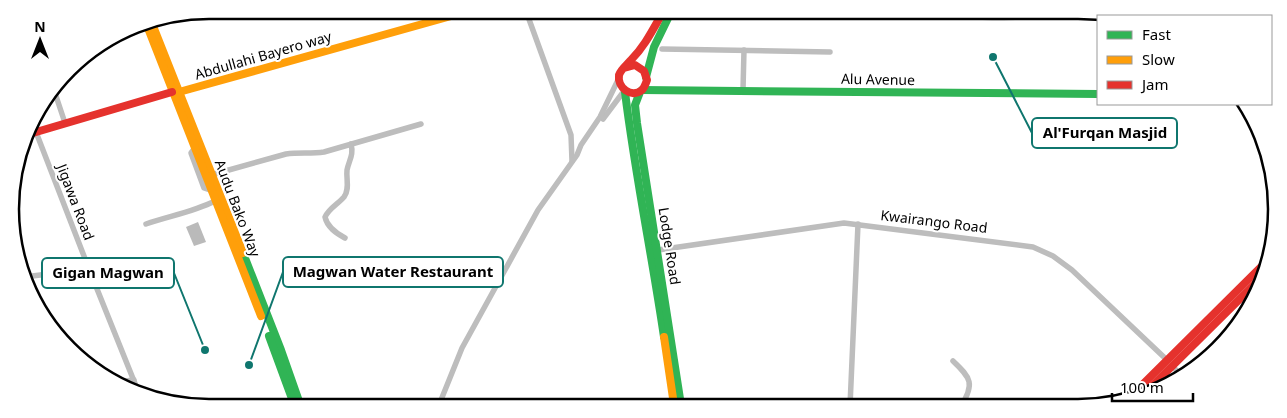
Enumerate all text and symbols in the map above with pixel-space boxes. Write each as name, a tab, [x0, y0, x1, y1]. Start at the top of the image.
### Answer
north arrow	[15, 15, 65, 65]
legend	[1097, 15, 1272, 105]
text: N	[34, 17, 46, 36]
text: Fast	[1142, 24, 1171, 44]
street label: Abdullahi Bayero way	[192, 26, 334, 84]
text: Slow	[1142, 49, 1175, 69]
street label: Alu Avenue	[841, 69, 915, 89]
text: Jam	[1140, 74, 1169, 94]
callout: Al'Furqan Masjid	[1032, 118, 1177, 148]
text: Al'Furqan Masjid	[1043, 122, 1167, 142]
street label: Audu Bako Way	[211, 157, 266, 260]
street label: Jigawa Road	[52, 159, 99, 243]
street label: Kwairango Road	[879, 205, 989, 237]
street label: Lodge Road	[654, 206, 686, 286]
callout: Magwan Water Restaurant	[283, 257, 503, 287]
callout: Gigan Magwan	[42, 258, 174, 288]
text: Magwan Water Restaurant	[293, 261, 494, 281]
text: Gigan Magwan	[52, 262, 164, 282]
scale bar	[1112, 370, 1193, 402]
text: 100 m	[1120, 377, 1164, 397]

